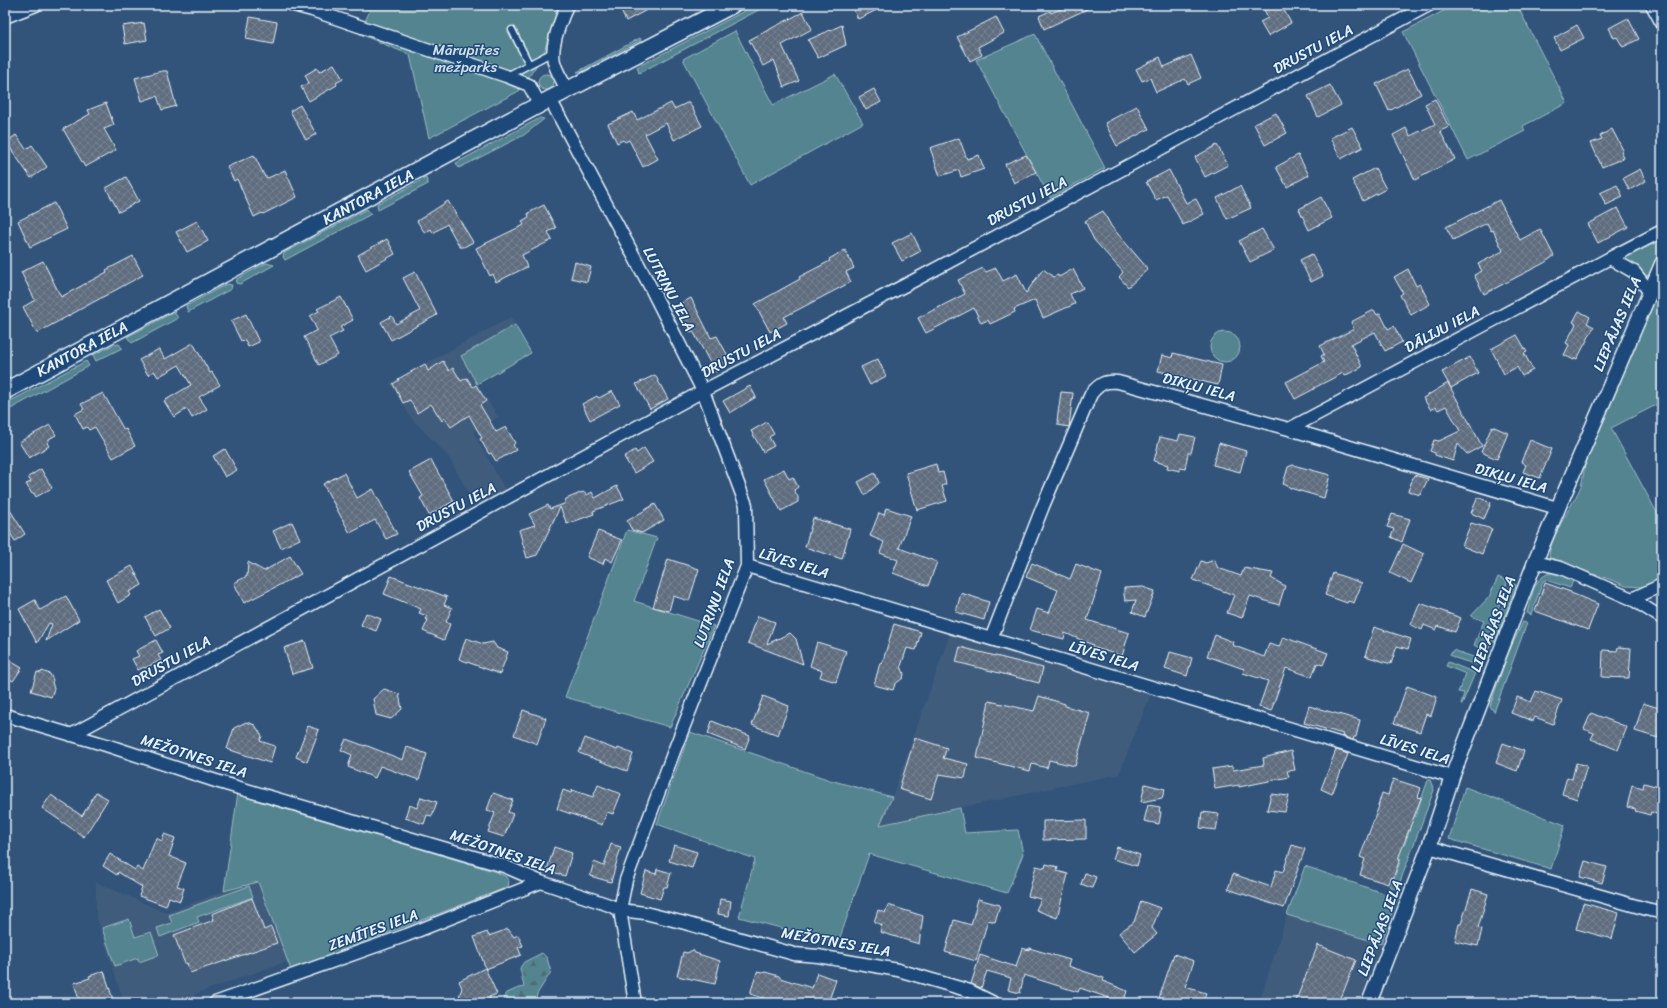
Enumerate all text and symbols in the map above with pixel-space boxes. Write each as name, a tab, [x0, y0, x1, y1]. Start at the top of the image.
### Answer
street label: DRUSTU IELA	[1268, 17, 1358, 81]
park label: Mārupītes mežparks	[433, 37, 499, 80]
street label: KANTORA IELA	[318, 162, 418, 232]
street label: DRUSTU IELA	[982, 169, 1072, 233]
street label: LUTRIŅU IELA	[636, 242, 702, 336]
street label: LIEPĀJAS IELA	[1585, 272, 1649, 376]
street label: DĀLIJU IELA	[1400, 298, 1484, 360]
street label: KANTORA IELA	[32, 314, 132, 384]
street label: DRUSTU IELA	[696, 321, 786, 385]
street label: DIKĻU IELA	[1160, 365, 1238, 409]
street label: DIKĻU IELA	[1472, 455, 1550, 501]
street label: DRUSTU IELA	[411, 475, 501, 539]
street label: LĪVES IELA	[756, 540, 832, 586]
street label: LUTRIŅU IELA	[686, 555, 742, 651]
street label: LIEPĀJAS IELA	[1463, 572, 1523, 676]
street label: DRUSTU IELA	[126, 628, 216, 694]
street label: LĪVES IELA	[1066, 633, 1142, 679]
street label: LĪVES IELA	[1377, 726, 1453, 772]
street label: MEŽOTNES IELA	[138, 727, 250, 785]
street label: MEŽOTNES IELA	[447, 822, 559, 882]
street label: LIEPĀJAS IELA	[1350, 876, 1410, 980]
street label: ZEMĪTES IELA	[324, 902, 422, 958]
street label: MEŽOTNES IELA	[779, 920, 893, 964]

